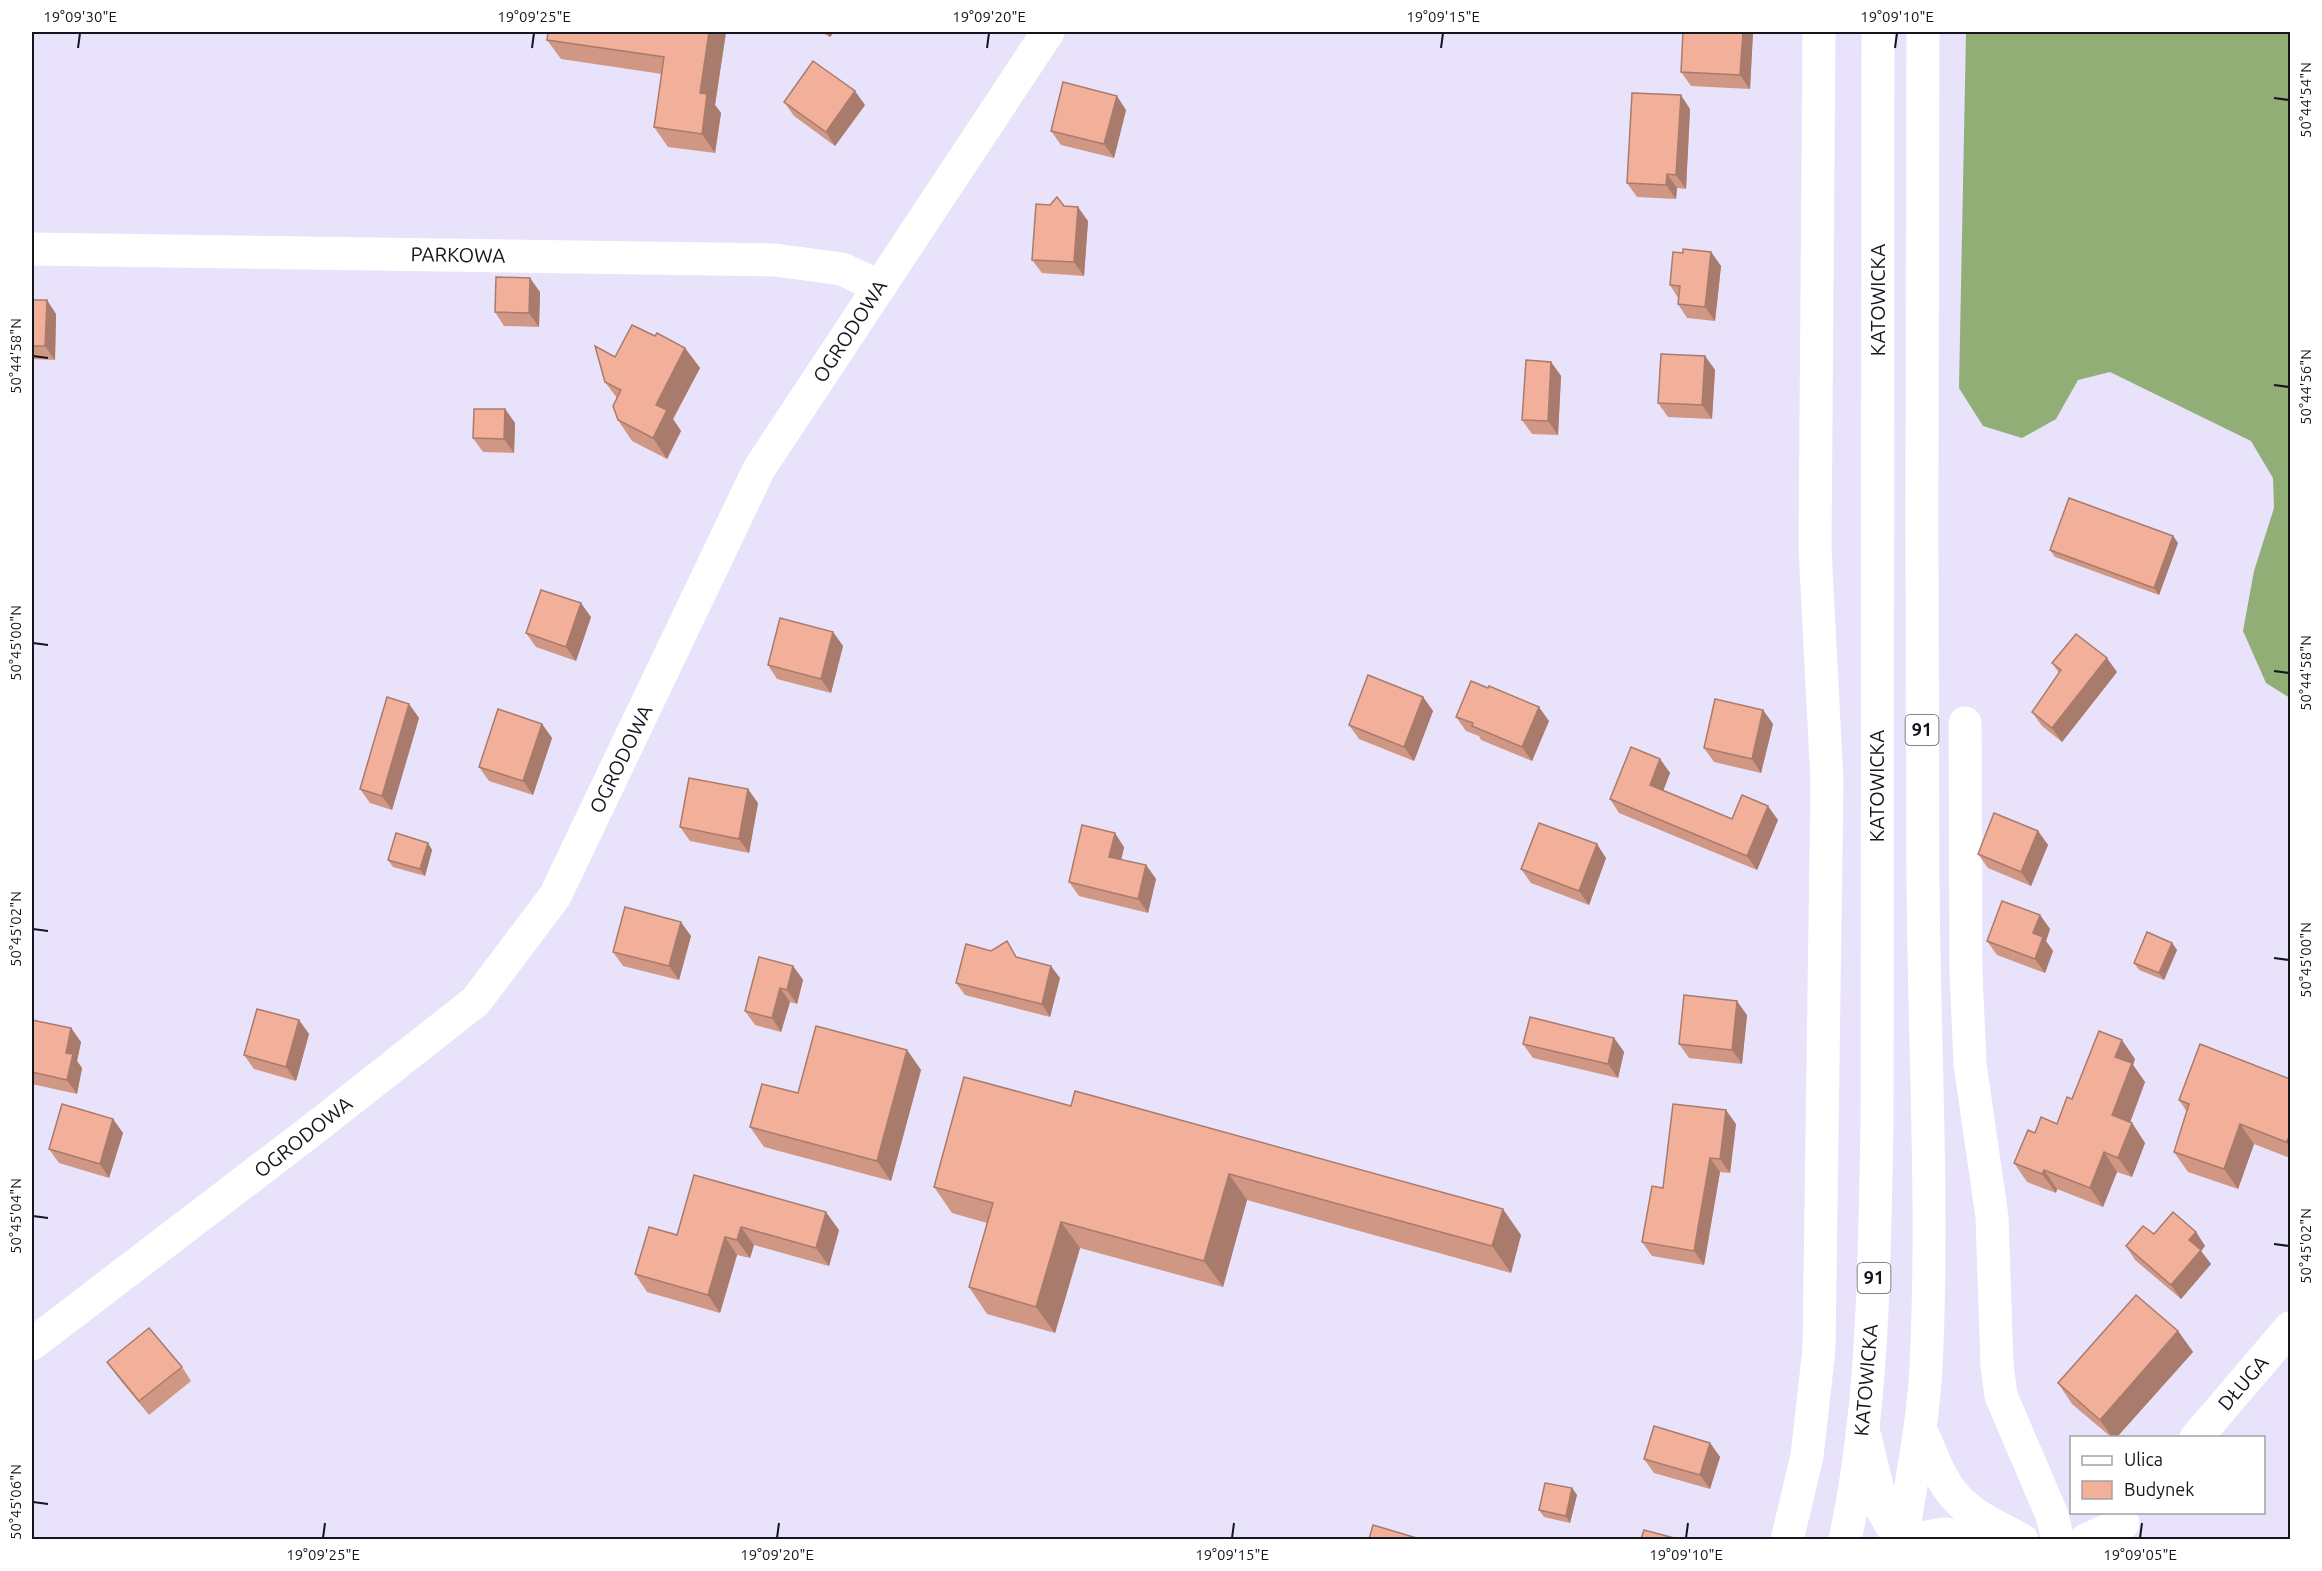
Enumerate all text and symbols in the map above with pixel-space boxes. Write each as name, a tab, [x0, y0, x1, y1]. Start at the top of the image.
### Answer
text: 19°09'30"E	[43, 8, 117, 25]
text: 19°09'25"E	[497, 8, 571, 25]
text: 19°09'20"E	[952, 8, 1026, 25]
text: 19°09'15"E	[1406, 8, 1480, 25]
text: 19°09'10"E	[1860, 8, 1934, 25]
text: 50°44'54"N	[2297, 62, 2314, 138]
street label: PARKOWA	[410, 242, 506, 267]
street label: KATOWICKA	[1866, 244, 1889, 356]
street label: OGRODOWA	[808, 275, 891, 386]
text: 50°44'58"N	[7, 318, 24, 394]
text: 50°44'56"N	[2297, 349, 2314, 425]
text: 50°45'00"N	[7, 605, 24, 681]
text: 50°44'58"N	[2297, 635, 2314, 711]
street label: OGRODOWA	[584, 701, 657, 817]
road number: 91	[1906, 715, 1938, 745]
street label: KATOWICKA	[1865, 730, 1888, 842]
text: 50°45'02"N	[7, 891, 24, 967]
text: 50°45'00"N	[2297, 922, 2314, 998]
street label: OGRODOWA	[249, 1091, 356, 1182]
text: 50°45'04"N	[7, 1178, 24, 1254]
text: 50°45'02"N	[2297, 1208, 2314, 1284]
road number: 91	[1858, 1263, 1890, 1293]
street label: KATOWICKA	[1849, 1323, 1882, 1437]
street label: DŁUGA	[2213, 1351, 2272, 1415]
legend	[2070, 1436, 2265, 1514]
text: Ulica	[2124, 1449, 2163, 1469]
text: 50°45'06"N	[7, 1464, 24, 1540]
text: Budynek	[2124, 1479, 2194, 1499]
text: 19°09'25"E	[286, 1546, 360, 1563]
text: 19°09'20"E	[740, 1546, 814, 1563]
text: 19°09'15"E	[1195, 1546, 1269, 1563]
text: 19°09'10"E	[1649, 1546, 1723, 1563]
text: 19°09'05"E	[2103, 1546, 2177, 1563]

